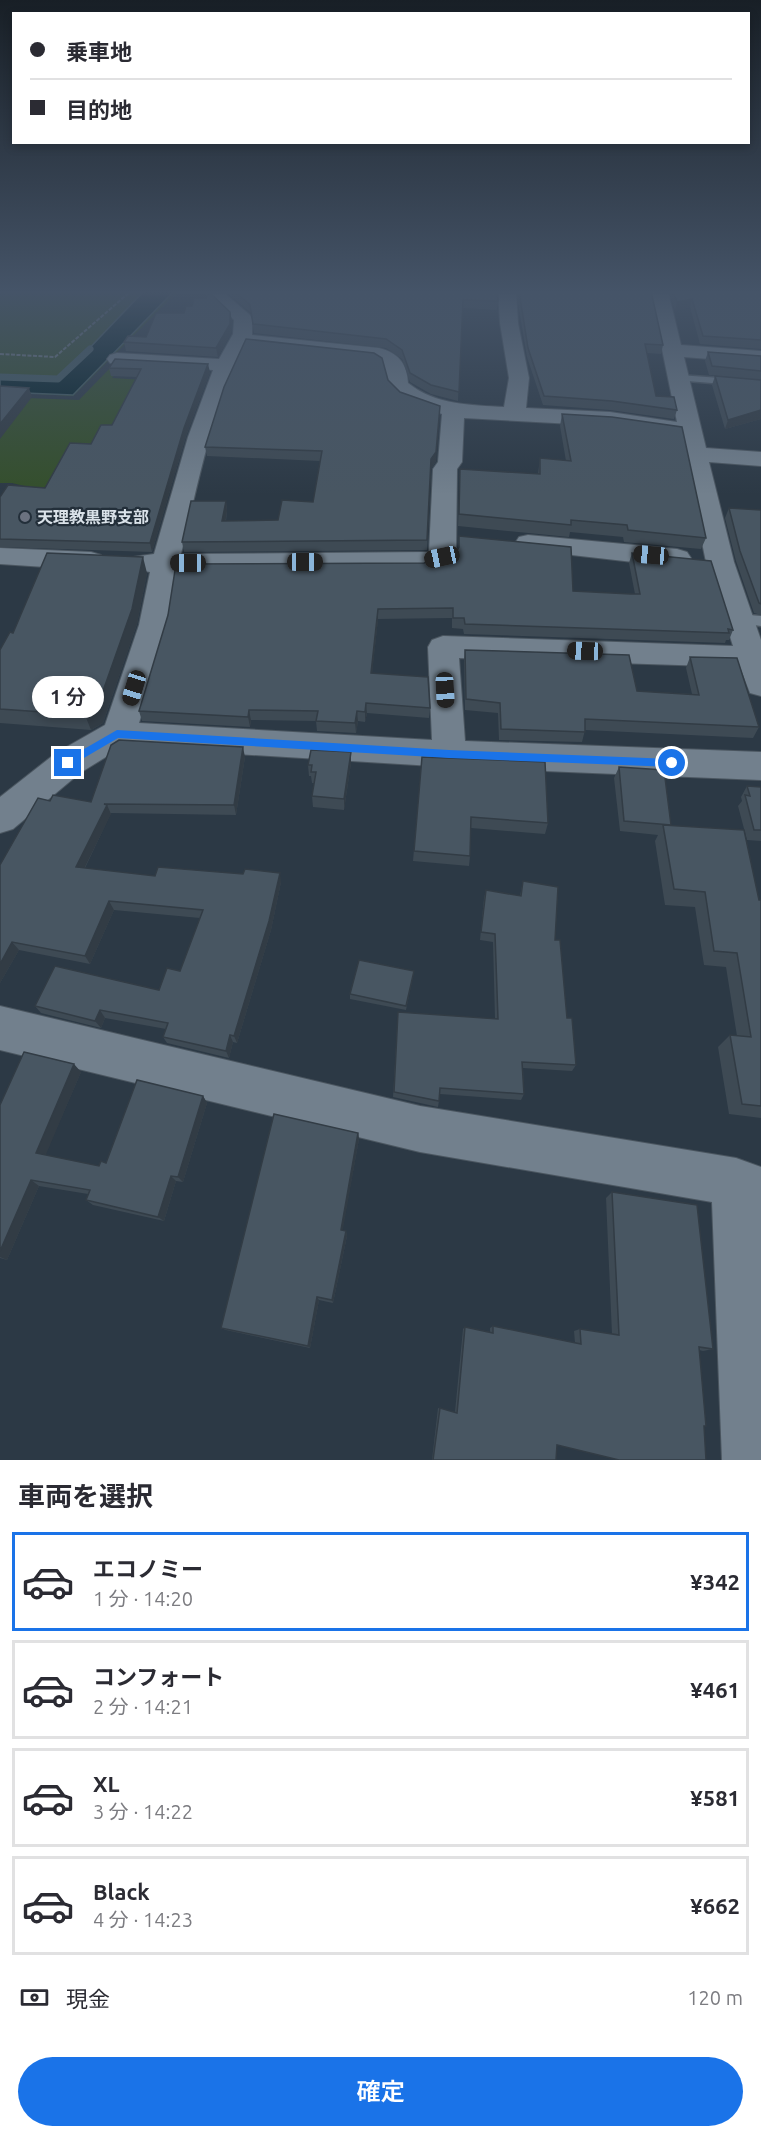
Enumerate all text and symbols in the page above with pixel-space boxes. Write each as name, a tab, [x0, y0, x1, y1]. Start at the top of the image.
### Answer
text: 乗車地	[66, 39, 132, 64]
text: 目的地	[66, 97, 132, 122]
place label: 天理教黒野支部	[37, 508, 149, 526]
marker: 天理教黒野支部	[18, 510, 32, 524]
car	[423, 544, 461, 570]
car	[632, 544, 670, 566]
car	[287, 553, 323, 571]
car	[170, 554, 206, 572]
car	[567, 641, 603, 661]
car	[120, 668, 148, 708]
car	[435, 672, 455, 708]
callout: 1 分	[32, 676, 104, 718]
text: 1 分	[50, 685, 86, 708]
route end	[54, 749, 81, 776]
route start	[658, 749, 685, 776]
text: 車両を選択	[18, 1481, 153, 1511]
icon: car	[21, 1555, 75, 1609]
text: エコノミー	[93, 1556, 203, 1581]
text: ¥342	[690, 1569, 740, 1594]
text: 1 分 · 14:20	[93, 1587, 193, 1610]
icon: car	[21, 1663, 75, 1717]
text: コンフォート	[93, 1664, 224, 1689]
text: ¥461	[690, 1677, 740, 1702]
text: 2 分 · 14:21	[93, 1695, 193, 1718]
icon: car	[21, 1771, 75, 1825]
text: XL	[93, 1771, 120, 1796]
text: ¥581	[690, 1785, 740, 1810]
text: 3 分 · 14:22	[93, 1800, 193, 1823]
icon: car	[21, 1879, 75, 1933]
text: Black	[93, 1879, 150, 1904]
text: ¥662	[690, 1893, 740, 1918]
text: 4 分 · 14:23	[93, 1908, 193, 1931]
icon: cash	[18, 1981, 51, 2014]
text: 現金	[66, 1986, 110, 2011]
text: 120 m	[687, 1986, 743, 2009]
button: 確定	[18, 2057, 743, 2126]

